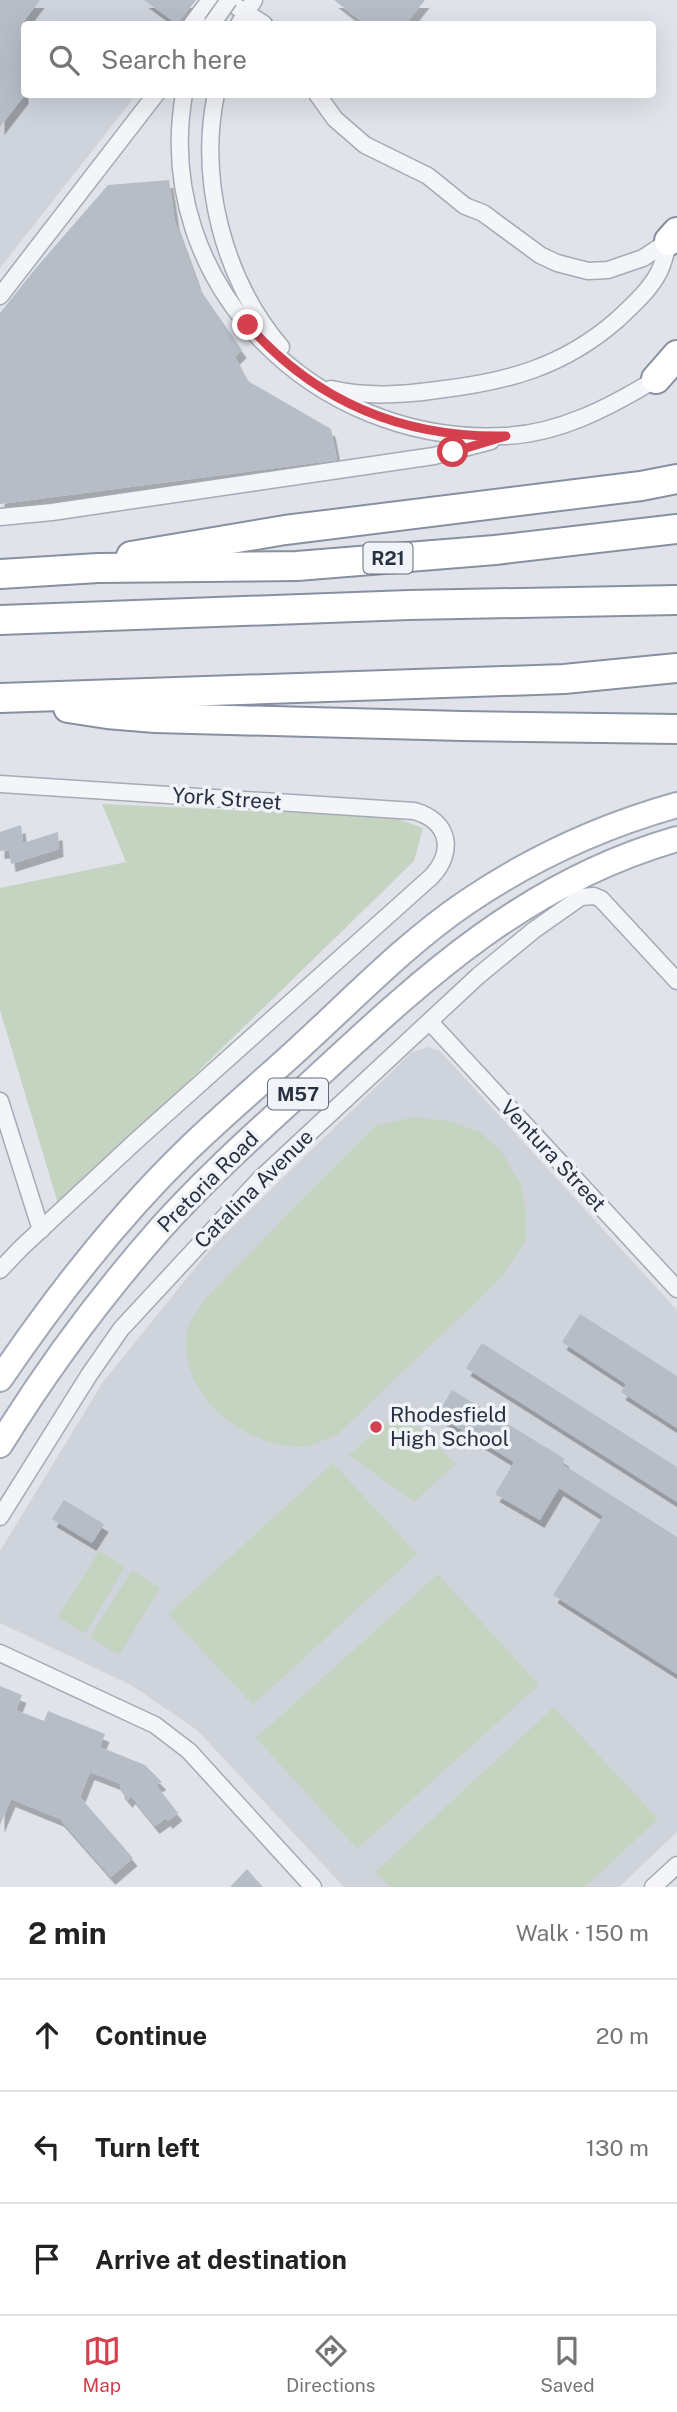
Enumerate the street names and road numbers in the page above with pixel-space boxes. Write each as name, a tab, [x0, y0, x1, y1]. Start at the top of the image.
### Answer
road number: R21	[364, 542, 412, 573]
street label: York Street	[171, 782, 283, 815]
road number: M57	[268, 1078, 328, 1110]
street label: Ventura Street	[495, 1095, 611, 1216]
street label: Catalina Avenue	[189, 1124, 318, 1253]
street label: Pretoria Road	[152, 1126, 263, 1237]

